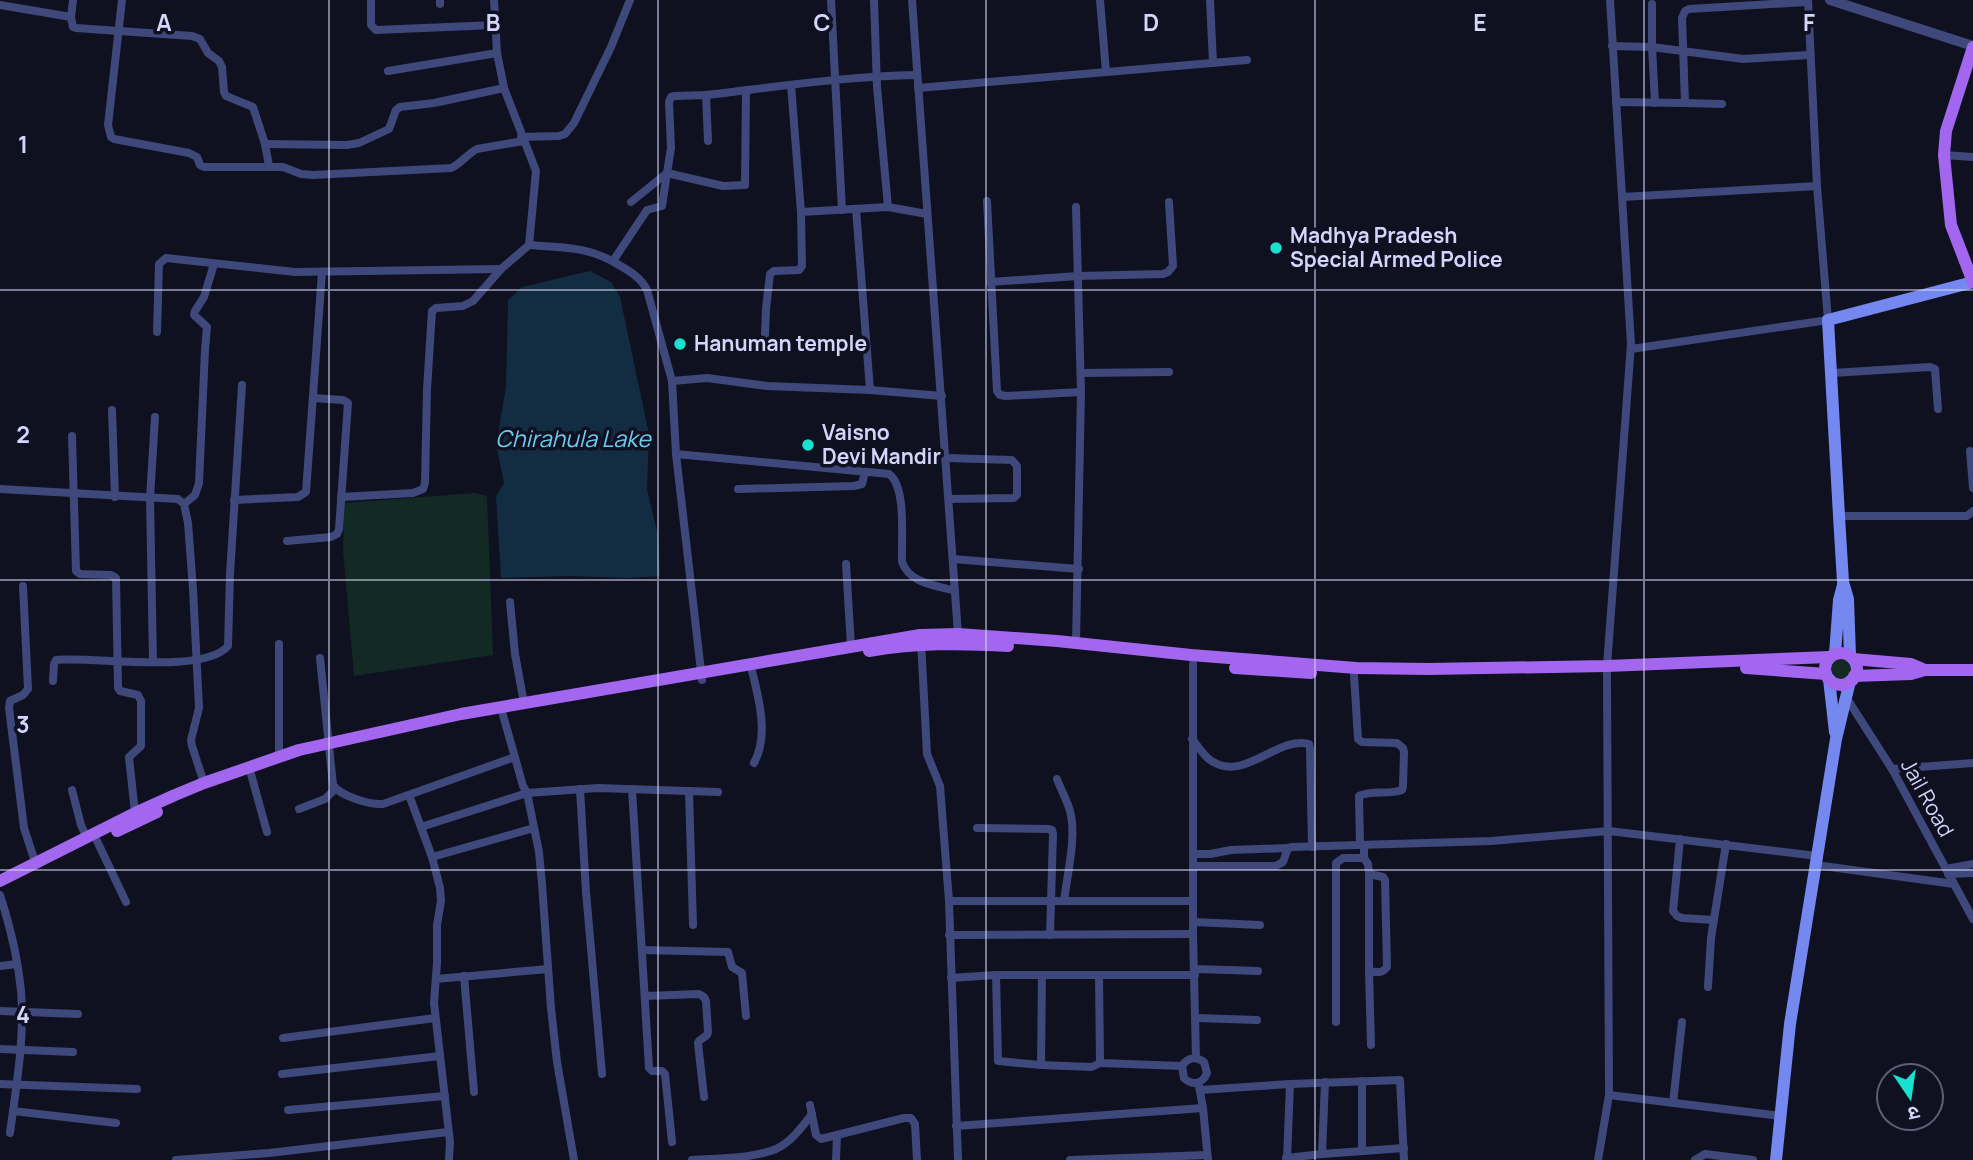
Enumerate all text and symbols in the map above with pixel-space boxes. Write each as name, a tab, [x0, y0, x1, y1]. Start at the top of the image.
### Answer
text: A	[156, 6, 172, 38]
text: B	[486, 6, 500, 38]
text: C	[814, 6, 831, 38]
text: D	[1143, 6, 1159, 38]
text: E	[1473, 6, 1487, 38]
text: F	[1803, 6, 1815, 38]
text: 1	[18, 128, 28, 160]
place label: Madhya Pradesh Special Armed Police	[1290, 221, 1503, 273]
marker: Madhya Pradesh Special Armed Police	[1268, 240, 1284, 256]
place label: Hanuman temple	[694, 329, 867, 357]
marker: Hanuman temple	[672, 336, 688, 352]
text: 2	[16, 418, 30, 450]
place label: Vaisno Devi Mandir	[822, 418, 941, 470]
water label: Chirahula Lake	[495, 422, 652, 454]
marker: Vaisno Devi Mandir	[800, 437, 816, 453]
text: 3	[16, 708, 30, 740]
street label: Jail Road	[1895, 753, 1961, 842]
text: 4	[16, 998, 30, 1030]
north arrow	[1875, 1062, 1945, 1132]
text: उ	[1905, 1100, 1922, 1128]

